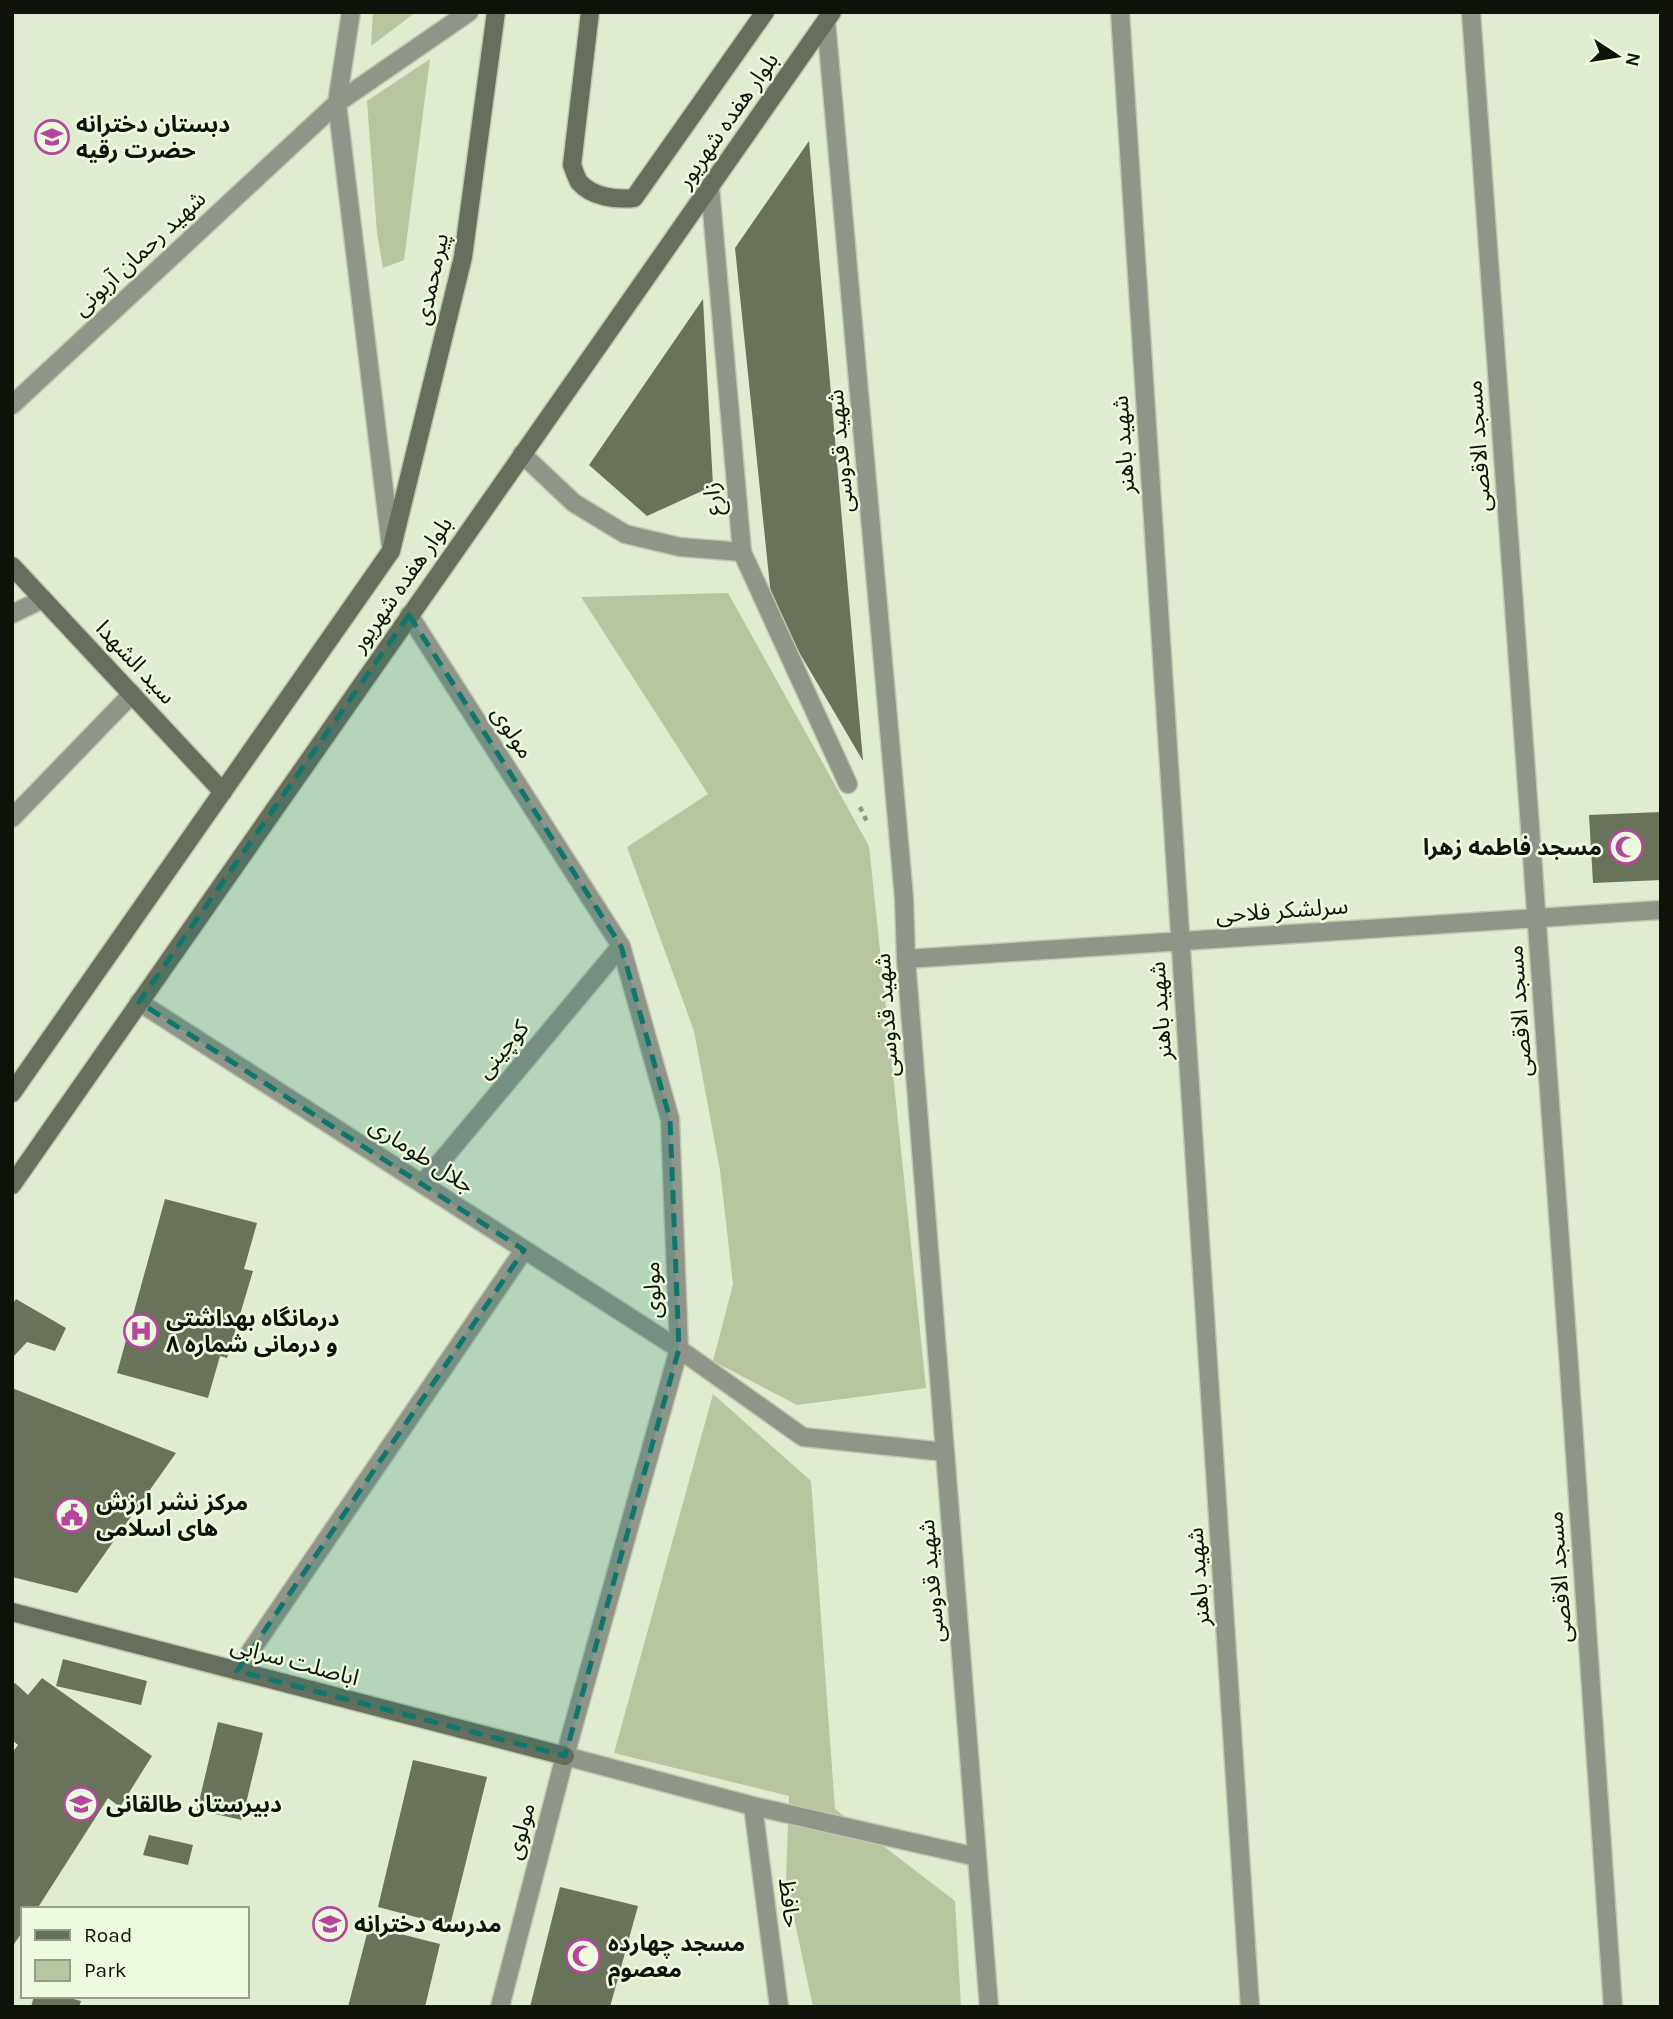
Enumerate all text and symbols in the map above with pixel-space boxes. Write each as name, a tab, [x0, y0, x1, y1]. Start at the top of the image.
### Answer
north arrow	[1582, 21, 1652, 91]
street label: بلوار هفده شهریور	[670, 47, 784, 194]
text: N	[1620, 50, 1645, 68]
place label: دبستان دخترانه حضرت رقیه	[76, 111, 230, 164]
school or university icon: دبستان دخترانه حضرت رقیه	[33, 118, 71, 156]
street label: شهید رحمان آربونی	[67, 185, 211, 322]
street label: پیرمحمدی	[409, 231, 456, 328]
street label: مسجد الاقصی	[1460, 379, 1497, 513]
street label: شهید قدوسی	[822, 388, 859, 514]
street label: شهید باهنر	[1107, 395, 1140, 496]
street label: زارع	[698, 481, 730, 517]
street label: بلوار هفده شهریور	[344, 511, 458, 658]
street label: سید الشهدا	[90, 615, 181, 710]
street label: مولوی	[486, 701, 539, 764]
mosque icon: مسجد فاطمه زهرا	[1607, 828, 1645, 866]
place label: مسجد فاطمه زهرا	[1423, 834, 1602, 861]
street label: سرلشکر فلاحی	[1215, 892, 1349, 929]
street label: مسجد الاقصی	[1501, 944, 1538, 1078]
street label: شهید قدوسی	[869, 952, 904, 1078]
street label: شهید باهنر	[1144, 961, 1177, 1062]
street label: کوچینی	[470, 1014, 536, 1084]
street label: جلال طوماری	[364, 1111, 479, 1199]
street label: مولوی	[638, 1261, 667, 1319]
place label: درمانگاه بهداشتی و درمانی شماره ۸	[166, 1305, 340, 1358]
hospital icon: درمانگاه بهداشتی و درمانی شماره ۸	[122, 1312, 160, 1350]
place label: مرکز نشر ارزش های اسلامی	[96, 1489, 248, 1542]
public building icon: مرکز نشر ارزش های اسلامی	[53, 1496, 91, 1534]
street label: مسجد الاقصی	[1541, 1510, 1578, 1644]
street label: شهید قدوسی	[913, 1518, 950, 1644]
street label: شهید باهنر	[1182, 1527, 1215, 1628]
street label: اباصلت سرابی	[228, 1631, 362, 1692]
school or university icon: دبیرستان طالقانی	[62, 1785, 100, 1823]
place label: دبیرستان طالقانی	[106, 1791, 282, 1818]
street label: مولوی	[500, 1800, 541, 1862]
street label: حافظ	[773, 1877, 806, 1929]
school or university icon: مدرسه دخترانه	[311, 1905, 349, 1943]
legend	[21, 1907, 248, 1998]
place label: مدرسه دخترانه	[354, 1911, 502, 1938]
text: Road	[84, 1923, 132, 1947]
place label: مسجد چهارده معصوم	[608, 1930, 745, 1987]
mosque icon: مسجد چهارده معصوم	[564, 1937, 602, 1975]
text: Park	[84, 1958, 127, 1982]

